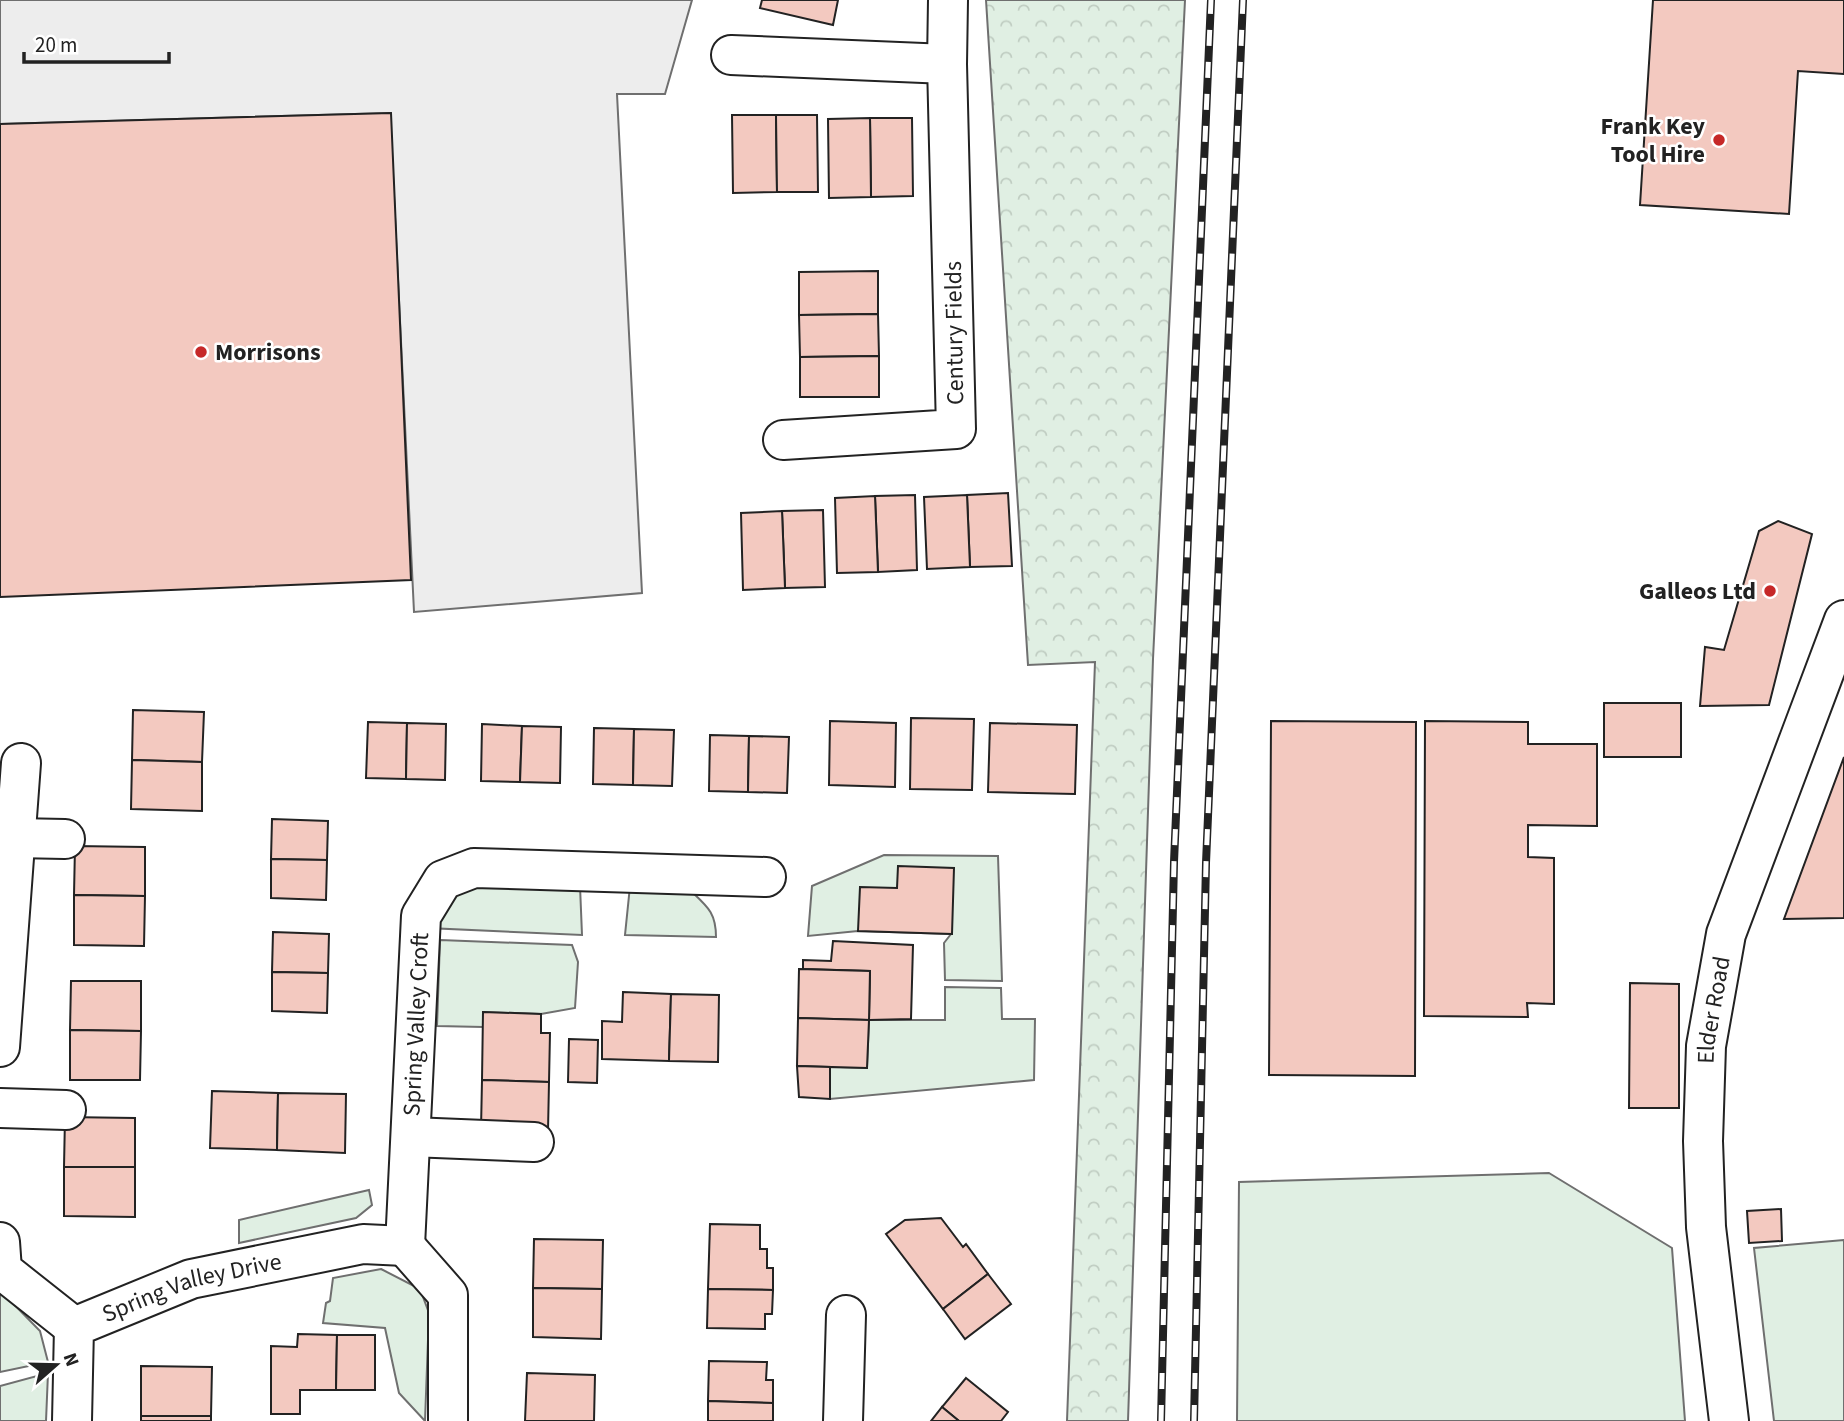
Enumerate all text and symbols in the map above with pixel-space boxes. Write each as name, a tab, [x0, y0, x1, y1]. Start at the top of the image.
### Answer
scale bar	[24, 21, 170, 65]
text: 20 m	[35, 30, 77, 60]
place label: Frank Key Tool Hire	[1601, 109, 1705, 172]
marker: Frank Key Tool Hire	[1711, 132, 1727, 148]
street label: Century Fields	[936, 261, 973, 405]
place label: Morrisons	[215, 335, 321, 370]
marker: Morrisons	[193, 344, 209, 360]
place label: Galleos Ltd	[1639, 574, 1756, 609]
marker: Galleos Ltd	[1762, 583, 1778, 599]
street label: Spring Valley Croft	[394, 932, 438, 1117]
street label: Elder Road	[1688, 954, 1740, 1064]
street label: Spring Valley Drive	[97, 1244, 285, 1332]
north arrow	[21, 1330, 91, 1400]
text: N	[56, 1349, 85, 1370]

